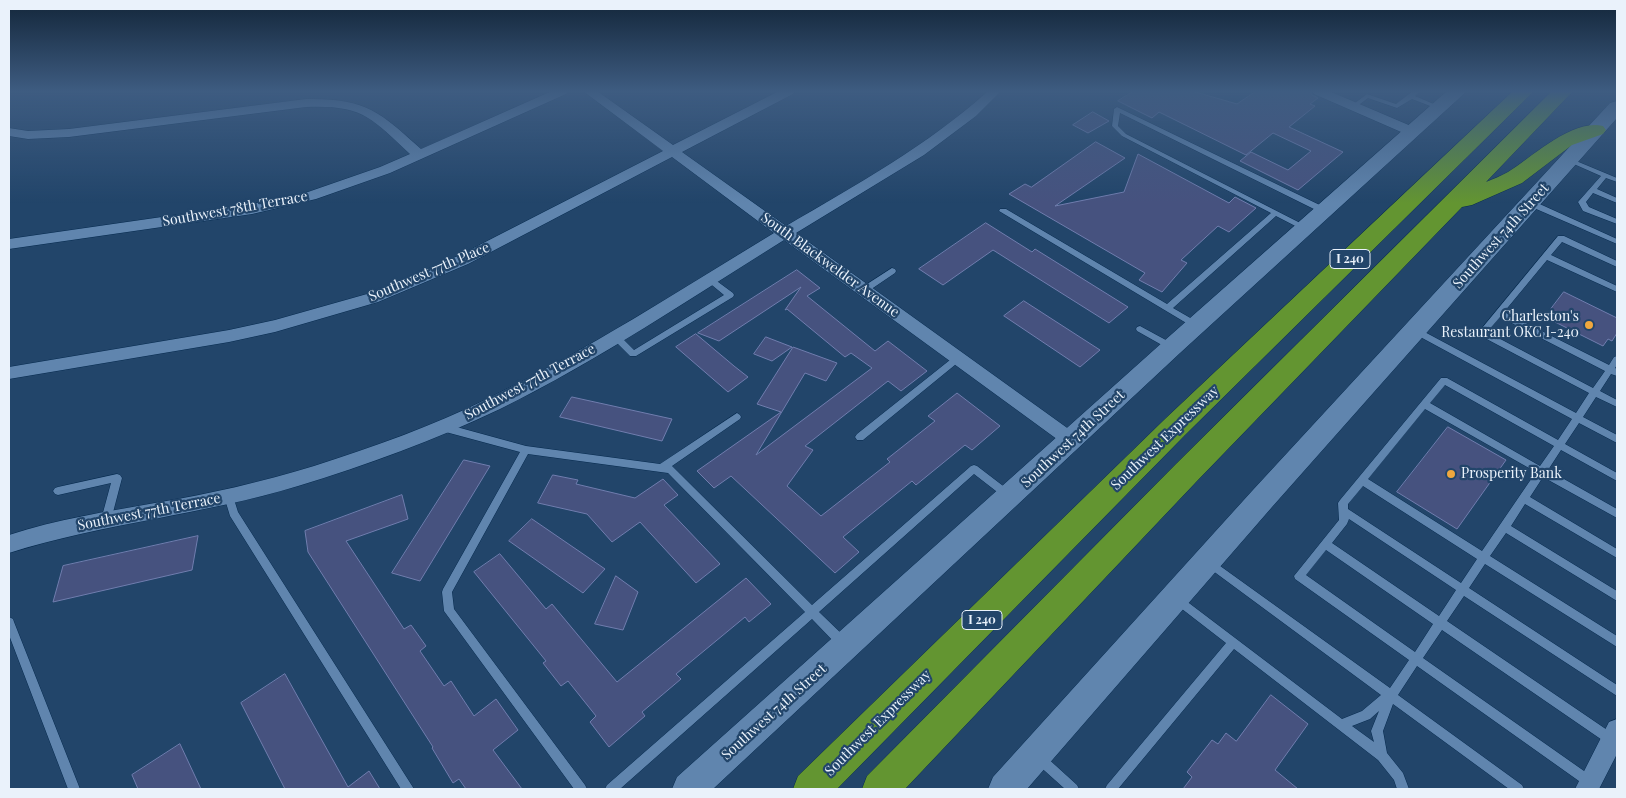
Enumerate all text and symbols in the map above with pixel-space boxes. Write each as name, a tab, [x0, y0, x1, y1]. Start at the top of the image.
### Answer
street label: Southwest 74th Street	[1450, 180, 1552, 292]
street label: Southwest 78th Terrace	[161, 188, 309, 230]
street label: South Blackwelder Avenue	[758, 209, 902, 321]
street label: Southwest 77th Place	[366, 239, 492, 305]
road number: I 240	[1330, 250, 1370, 268]
place label: Charleston's Restaurant OKC I-240	[1441, 309, 1579, 342]
marker: Charleston's Restaurant OKC I-240	[1583, 319, 1595, 331]
street label: Southwest 77th Terrace	[462, 340, 598, 424]
street label: Southwest Expressway	[1108, 382, 1222, 494]
street label: Southwest 74th Street	[1018, 387, 1128, 491]
place label: Prosperity Bank	[1461, 466, 1562, 482]
marker: Prosperity Bank	[1445, 468, 1457, 480]
street label: Southwest 77th Terrace	[76, 490, 222, 534]
road number: I 240	[962, 610, 1002, 630]
street label: Southwest 74th Street	[718, 661, 830, 763]
street label: Southwest Expressway	[822, 667, 934, 779]

